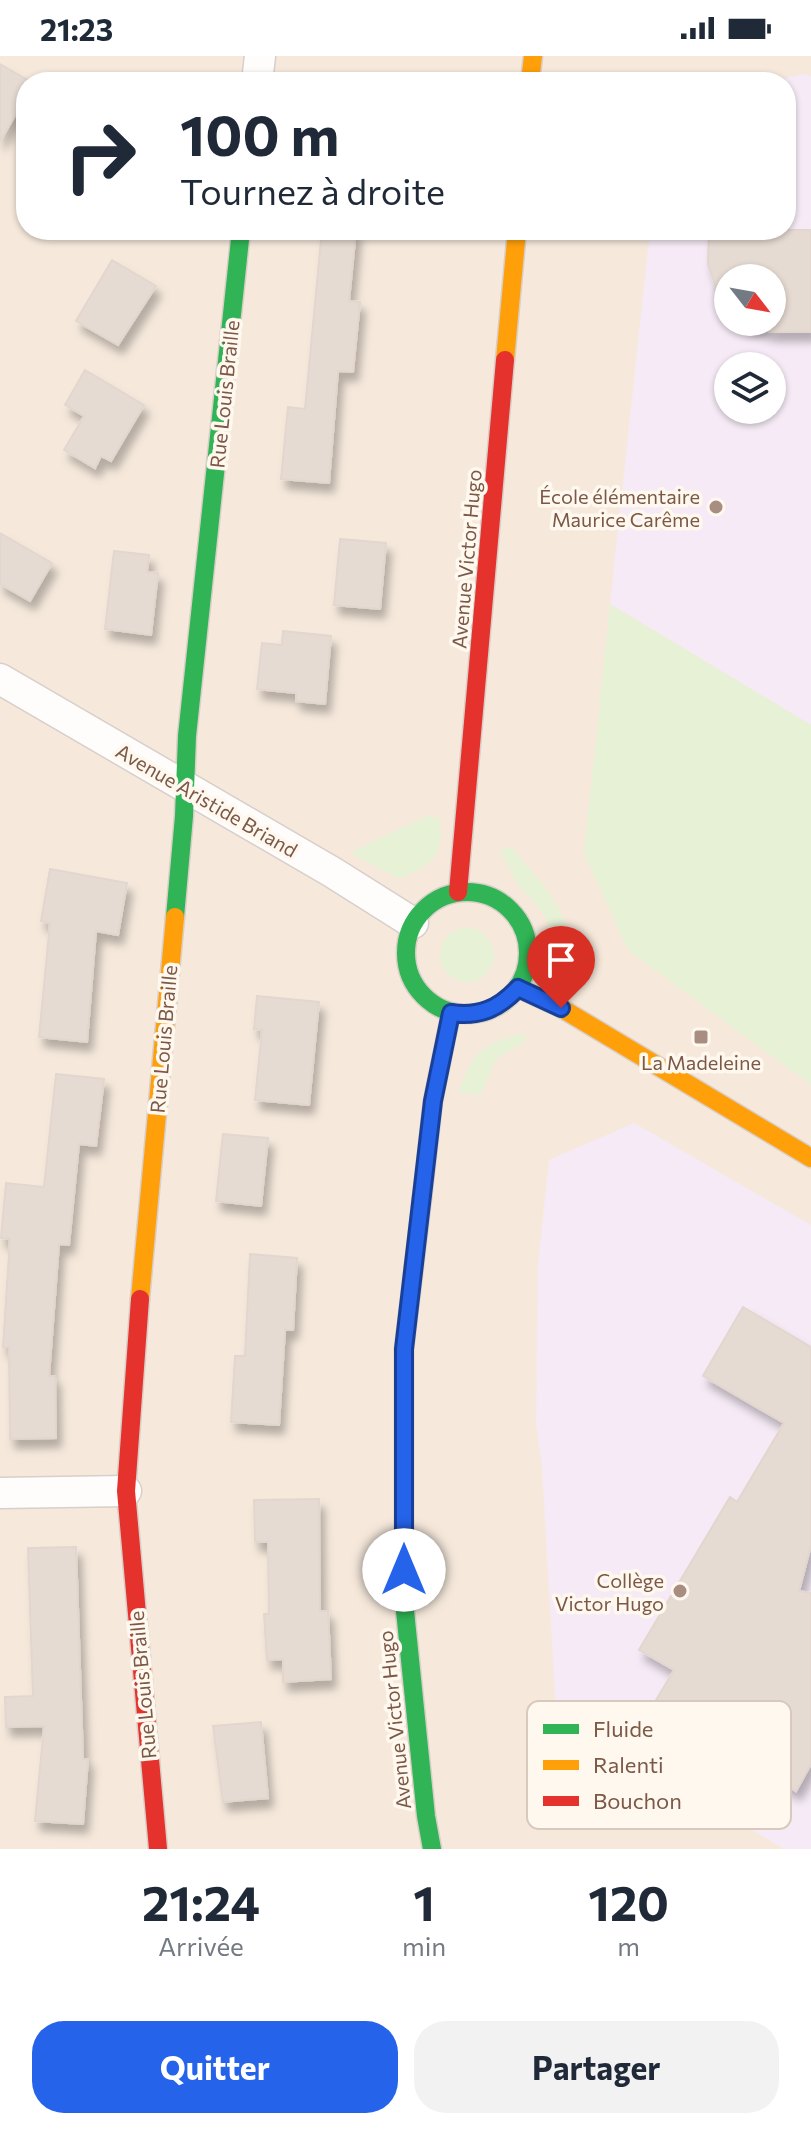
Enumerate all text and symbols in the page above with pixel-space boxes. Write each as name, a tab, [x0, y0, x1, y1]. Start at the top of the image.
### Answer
text: 21:23	[40, 10, 113, 47]
text: 100 m	[180, 99, 339, 168]
icon: right	[48, 104, 152, 208]
text: Tournez à droite	[180, 168, 445, 212]
north arrow	[714, 264, 786, 336]
map controls	[714, 264, 786, 424]
street label: Rue Louis Braille	[204, 319, 244, 469]
button: layers	[714, 352, 786, 424]
street label: Avenue Victor Hugo	[446, 468, 486, 650]
place label: École élémentaire Maurice Carême	[539, 484, 700, 531]
marker: École élémentaire Maurice Carême	[707, 498, 725, 516]
street label: Avenue Aristide Briand	[112, 738, 302, 862]
pin	[527, 926, 595, 1008]
icon: arrive	[539, 938, 583, 982]
street label: Rue Louis Braille	[145, 964, 181, 1114]
marker: La Madeleine	[692, 1028, 710, 1046]
place label: La Madeleine	[641, 1050, 761, 1074]
position arrow	[362, 1528, 446, 1612]
place label: Collège Victor Hugo	[555, 1568, 664, 1615]
marker: Collège Victor Hugo	[671, 1582, 689, 1600]
street label: Rue Louis Braille	[124, 1610, 160, 1760]
street label: Avenue Victor Hugo	[373, 1629, 415, 1811]
legend	[527, 1701, 791, 1829]
text: Fluide	[593, 1715, 653, 1742]
text: Ralenti	[593, 1751, 664, 1778]
text: Bouchon	[593, 1787, 682, 1814]
text: 21:24	[142, 1872, 260, 1931]
text: 1	[413, 1872, 435, 1931]
text: 120	[588, 1872, 669, 1931]
text: Arrivée	[158, 1930, 244, 1961]
text: min	[402, 1930, 446, 1961]
text: m	[617, 1930, 640, 1961]
button: Quitter	[32, 2021, 398, 2113]
button: Partager	[414, 2021, 779, 2113]

